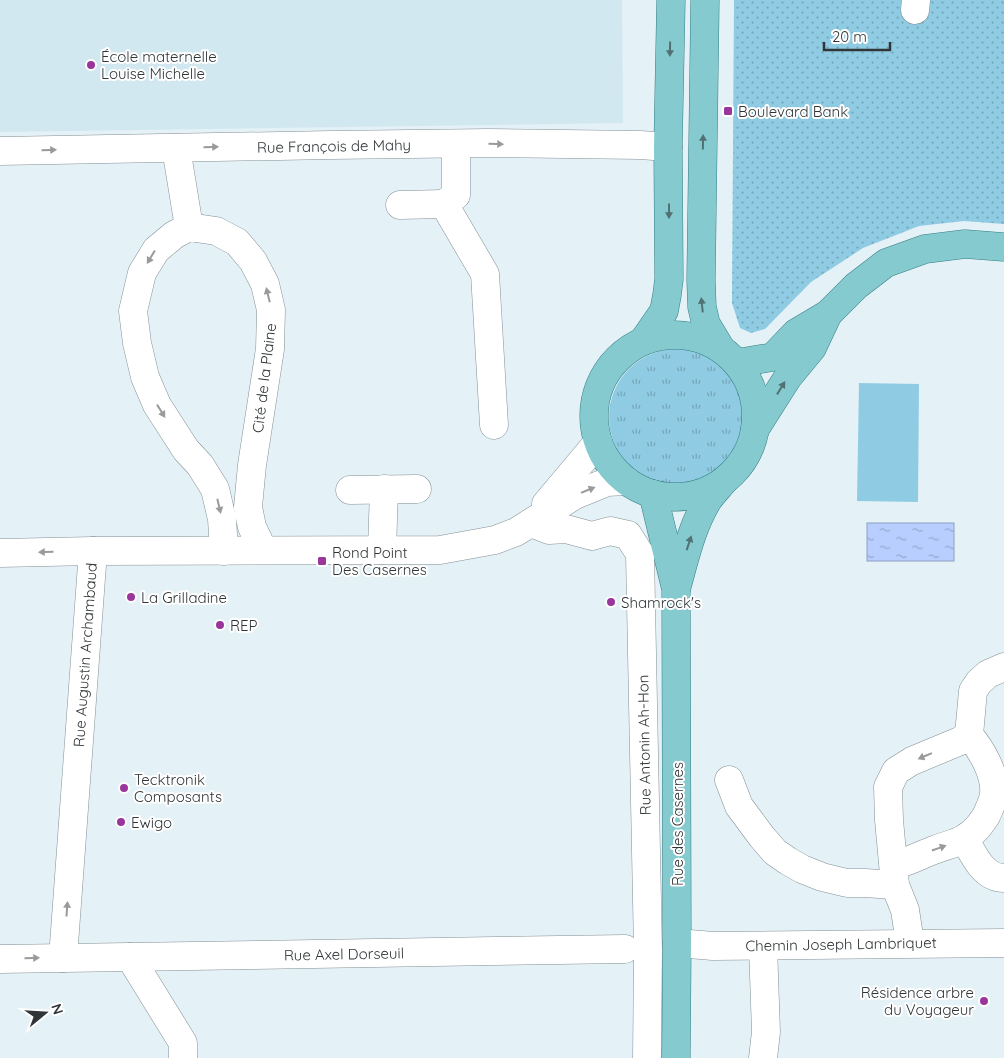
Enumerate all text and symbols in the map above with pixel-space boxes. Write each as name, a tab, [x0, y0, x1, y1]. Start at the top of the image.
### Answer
scale bar	[824, 20, 890, 52]
text: 20 m	[832, 27, 867, 46]
one-way arrow	[666, 41, 674, 57]
place label: École maternelle Louise Michelle	[101, 47, 217, 83]
marker: École maternelle Louise Michelle	[85, 59, 97, 71]
place label: Boulevard Bank	[738, 102, 848, 121]
marker: Boulevard Bank	[722, 105, 734, 117]
one-way arrow	[699, 134, 707, 150]
street label: Rue François de Mahy	[257, 135, 411, 157]
one-way arrow	[488, 140, 504, 148]
one-way arrow	[203, 143, 219, 151]
one-way arrow	[41, 146, 57, 154]
one-way arrow	[665, 203, 673, 219]
one-way arrow	[147, 251, 156, 264]
one-way arrow	[264, 288, 272, 303]
one-way arrow	[698, 296, 706, 312]
street label: Cité de la Plaine	[248, 322, 280, 434]
one-way arrow	[777, 381, 786, 395]
one-way arrow	[157, 405, 166, 418]
one-way arrow	[581, 485, 595, 493]
one-way arrow	[215, 498, 223, 513]
one-way arrow	[686, 535, 694, 550]
place label: Rond Point Des Casernes	[332, 543, 427, 579]
one-way arrow	[38, 548, 54, 556]
marker: Rond Point Des Casernes	[316, 555, 328, 567]
street label: Rue Augustin Archambaud	[69, 562, 101, 748]
place label: La Grilladine	[141, 588, 227, 607]
marker: La Grilladine	[125, 591, 137, 603]
place label: Shamrock's	[621, 593, 701, 612]
marker: Shamrock's	[605, 596, 617, 608]
place label: REP	[230, 616, 258, 635]
marker: REP	[214, 619, 226, 631]
street label: Rue Antonin Ah-Hon	[633, 674, 655, 816]
one-way arrow	[918, 752, 932, 760]
street label: Rue des Casernes	[668, 762, 687, 886]
place label: Tecktronik Composants	[134, 770, 222, 806]
marker: Tecktronik Composants	[118, 782, 130, 794]
place label: Ewigo	[131, 813, 172, 832]
marker: Ewigo	[115, 816, 127, 828]
one-way arrow	[932, 844, 947, 852]
one-way arrow	[63, 901, 71, 917]
street label: Chemin Joseph Lambriquet	[745, 933, 937, 955]
street label: Rue Axel Dorseuil	[284, 943, 404, 965]
one-way arrow	[24, 954, 40, 962]
place label: Résidence arbre du Voyageur	[861, 983, 974, 1019]
north arrow	[20, 988, 70, 1038]
marker: Résidence arbre du Voyageur	[978, 995, 990, 1007]
text: N	[47, 1001, 68, 1017]

